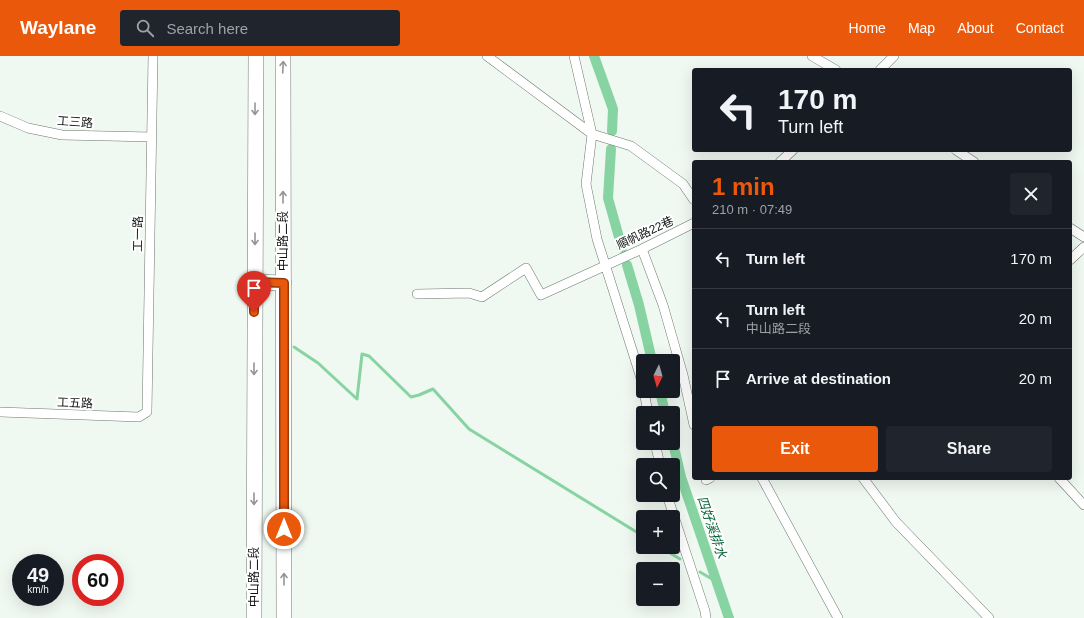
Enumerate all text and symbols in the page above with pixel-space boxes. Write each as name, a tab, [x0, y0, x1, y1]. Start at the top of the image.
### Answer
search box	[120, 10, 400, 46]
text: Waylane	[20, 17, 96, 38]
icon: search	[134, 17, 156, 39]
text: Search here	[166, 20, 248, 37]
text: Home	[849, 20, 886, 36]
text: Map	[908, 20, 935, 36]
text: About	[957, 20, 994, 36]
text: Contact	[1016, 20, 1064, 36]
one-way arrow	[279, 61, 287, 74]
icon: left	[712, 84, 764, 136]
text: 170 m	[778, 84, 857, 115]
one-way arrow	[251, 102, 259, 115]
street label: 工三路	[57, 114, 93, 130]
text: Turn left	[778, 117, 843, 137]
text: 1 min	[712, 173, 775, 200]
button: close	[1010, 173, 1052, 215]
one-way arrow	[279, 191, 287, 204]
text: 210 m · 07:49	[712, 202, 792, 217]
street label: 中山路二段	[276, 211, 290, 271]
street label: 順帆路22巷	[614, 214, 676, 252]
street label: 工一路	[131, 216, 145, 252]
one-way arrow	[251, 232, 259, 245]
icon: left	[712, 248, 734, 270]
text: Turn left	[746, 250, 805, 267]
text: 170 m	[1010, 250, 1052, 267]
pin	[237, 271, 271, 312]
icon: arrive	[243, 277, 265, 299]
text: Turn left	[746, 301, 805, 318]
icon: left	[712, 308, 734, 330]
text: 20 m	[1019, 310, 1052, 327]
text: 中山路二段	[746, 321, 811, 336]
north arrow	[636, 354, 680, 398]
map controls	[636, 354, 680, 606]
one-way arrow	[250, 362, 258, 375]
icon: arrive	[712, 368, 734, 390]
text: Arrive at destination	[746, 370, 891, 387]
text: 20 m	[1019, 370, 1052, 387]
street label: 工五路	[57, 395, 93, 411]
button: sound	[636, 406, 680, 450]
button: Exit	[712, 426, 878, 472]
button: Share	[886, 426, 1052, 472]
button: search	[636, 458, 680, 502]
one-way arrow	[250, 492, 258, 505]
water label: 四好溪排水	[694, 494, 730, 561]
position arrow	[263, 508, 305, 550]
button: +	[636, 510, 680, 554]
street label: 中山路二段	[247, 547, 261, 607]
speed limit sign: 60	[72, 554, 124, 606]
button: −	[636, 562, 680, 606]
text: 49	[27, 564, 49, 586]
one-way arrow	[280, 573, 288, 586]
text: km/h	[27, 584, 49, 595]

